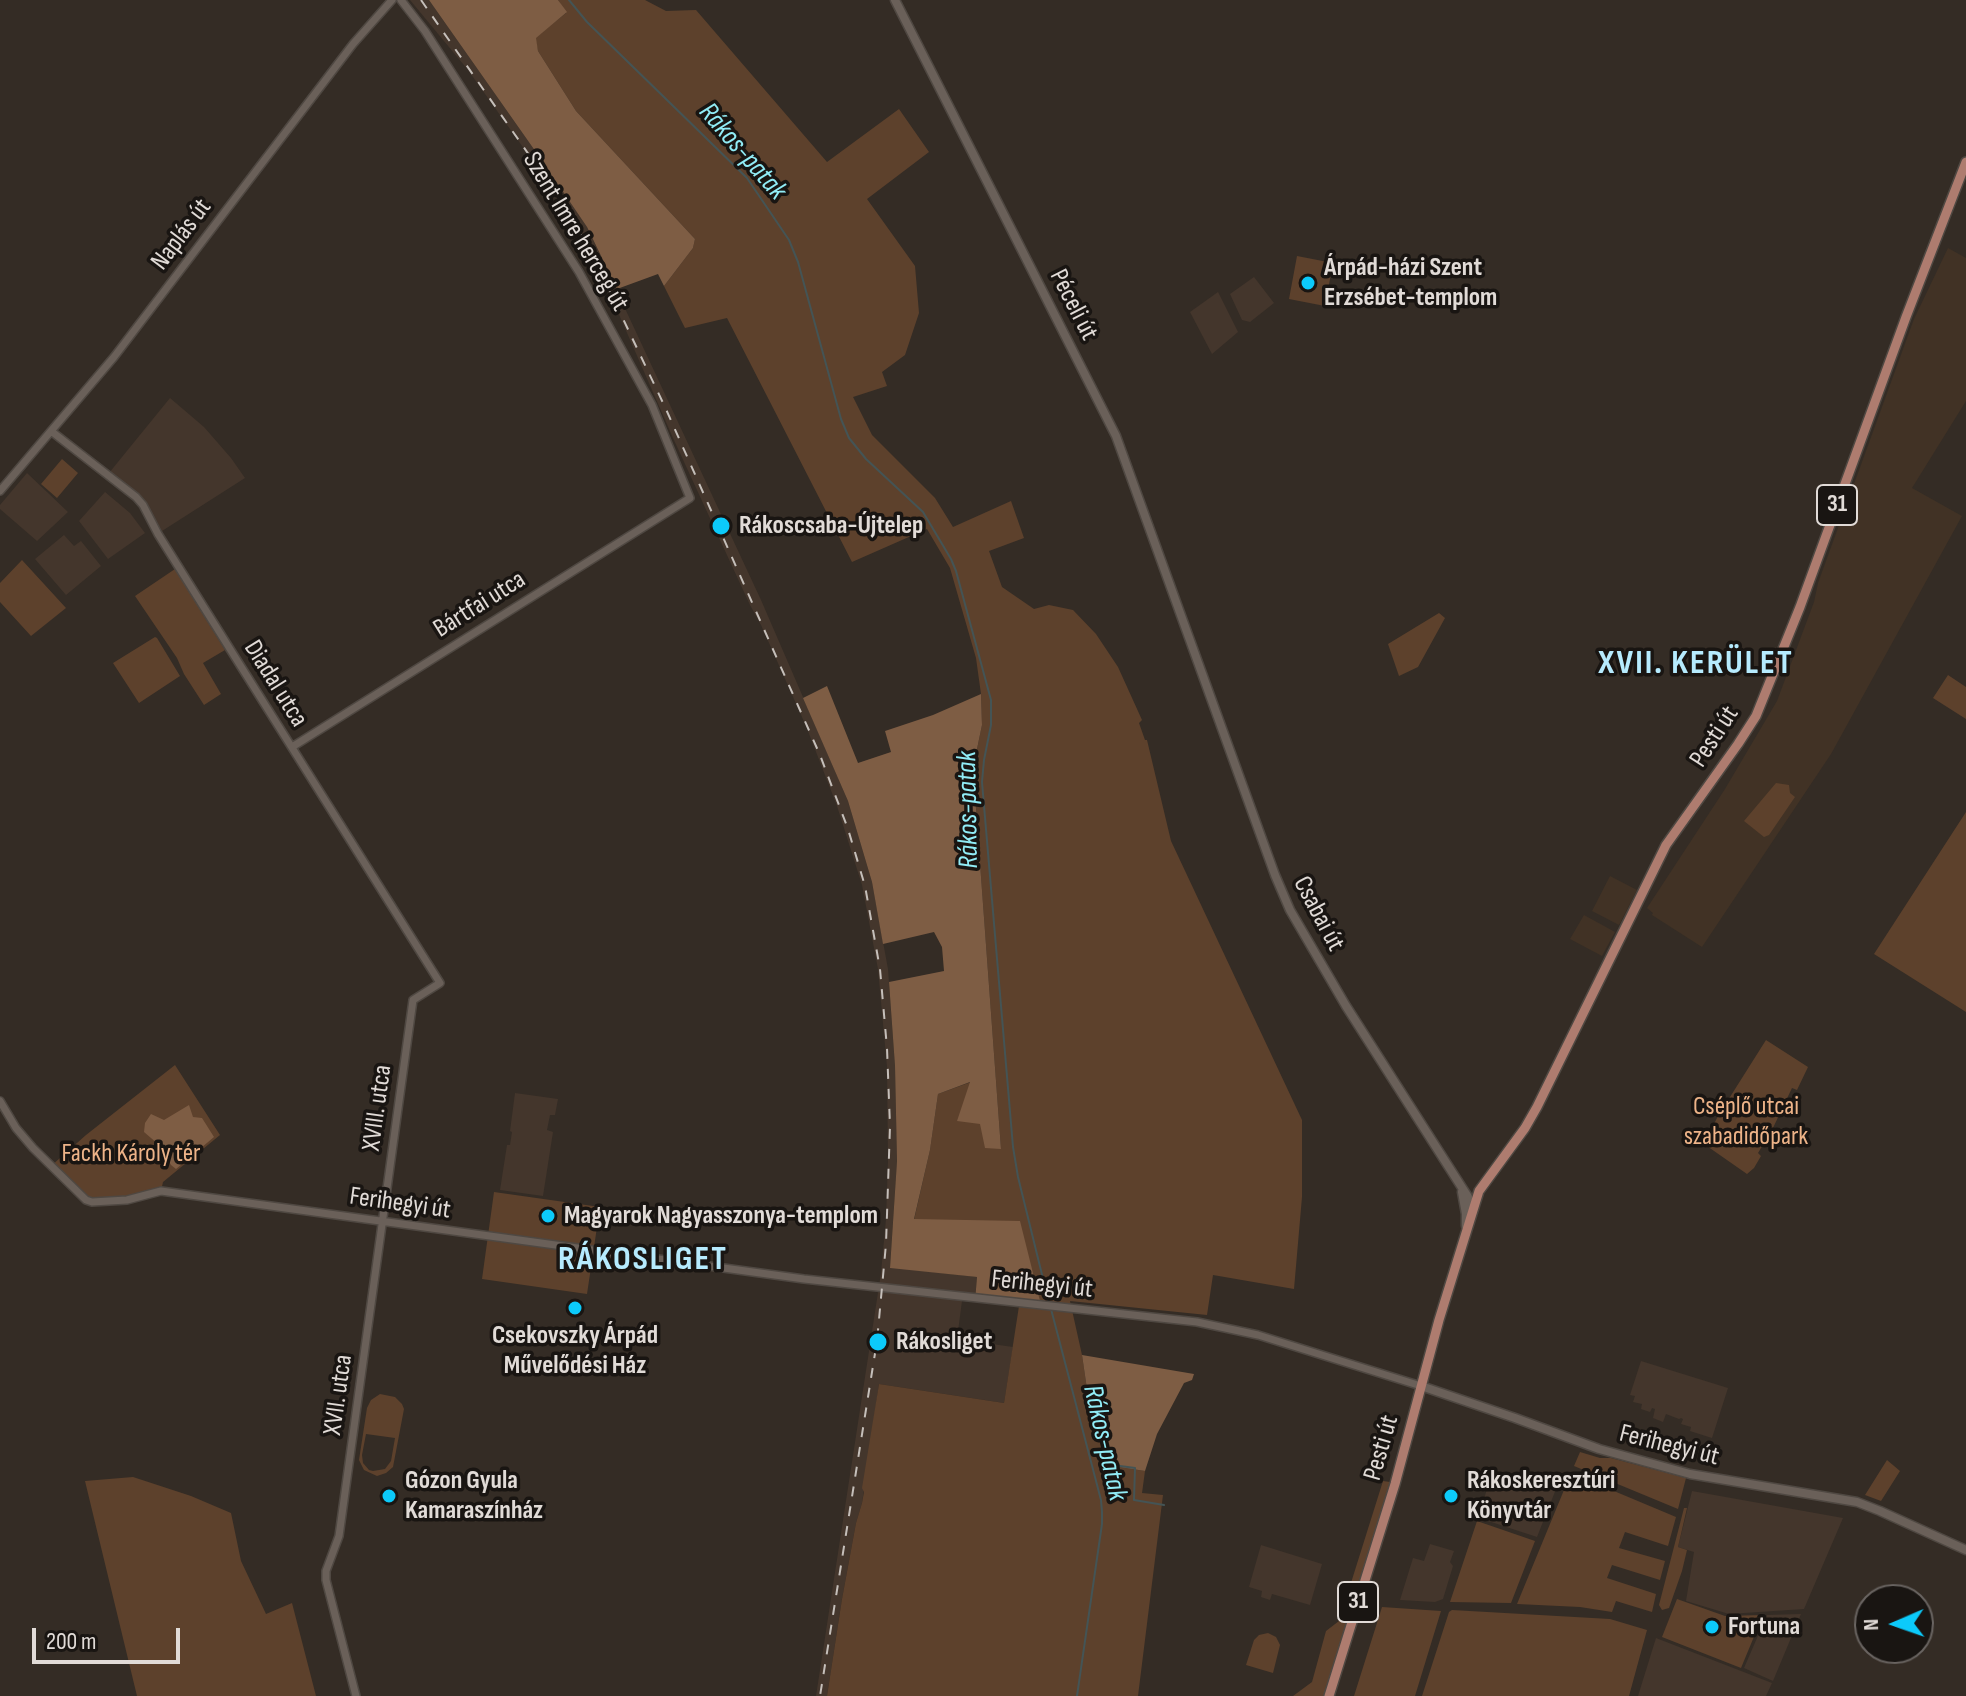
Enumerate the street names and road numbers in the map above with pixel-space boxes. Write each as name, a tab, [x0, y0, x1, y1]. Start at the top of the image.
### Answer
street label: Szent Imre herceg út	[515, 147, 635, 317]
street label: Naplás út	[145, 193, 219, 277]
street label: Péceli út	[1042, 264, 1104, 346]
road number: 31	[1817, 485, 1857, 525]
street label: Bártfai utca	[428, 565, 532, 645]
street label: Diadal utca	[236, 635, 314, 733]
street label: Pesti út	[1684, 701, 1746, 773]
street label: Csabai út	[1285, 871, 1351, 957]
street label: XVIII. utca	[357, 1063, 399, 1153]
street label: Ferihegyi út	[348, 1181, 452, 1227]
street label: Ferihegyi út	[990, 1264, 1094, 1306]
street label: XVII. utca	[318, 1353, 360, 1437]
street label: Pesti út	[1358, 1412, 1406, 1484]
street label: Ferihegyi út	[1616, 1419, 1722, 1473]
road number: 31	[1338, 1582, 1378, 1622]

